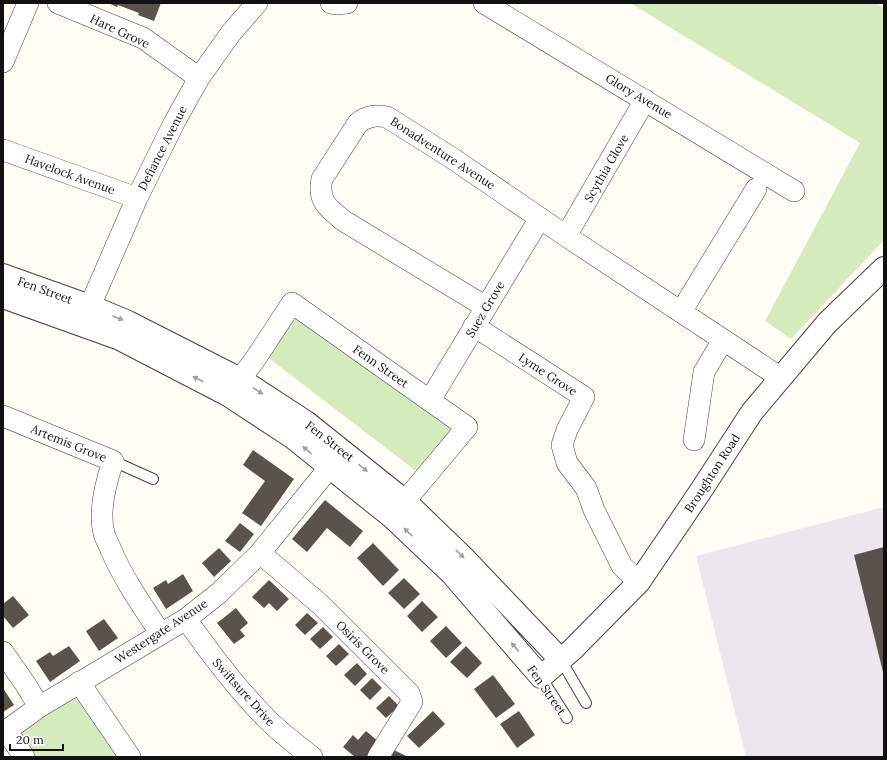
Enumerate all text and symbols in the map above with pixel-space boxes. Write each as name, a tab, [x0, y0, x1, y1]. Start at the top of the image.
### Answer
street label: Hare Grove	[88, 11, 153, 52]
street label: Glory Avenue	[603, 70, 675, 122]
street label: Defiance Avenue	[134, 103, 190, 193]
street label: Bonadventure Avenue	[388, 113, 499, 193]
street label: Scythia Glove	[581, 131, 632, 205]
street label: Havelock Avenue	[23, 151, 118, 197]
street label: Fen Street	[15, 273, 75, 307]
street label: Suez Grove	[462, 278, 508, 340]
one-way arrow	[113, 315, 124, 321]
street label: Fenn Street	[350, 341, 412, 391]
street label: Lyme Grove	[516, 349, 581, 399]
one-way arrow	[192, 376, 204, 383]
one-way arrow	[253, 387, 263, 395]
street label: Fen Street	[303, 417, 357, 465]
street label: Artemis Grove	[28, 421, 110, 465]
street label: Broughton Road	[681, 431, 743, 515]
one-way arrow	[302, 445, 313, 454]
one-way arrow	[358, 463, 369, 472]
one-way arrow	[403, 527, 413, 537]
one-way arrow	[455, 549, 465, 559]
street label: Westergate Avenue	[112, 595, 211, 667]
street label: Osiris Grove	[333, 617, 393, 677]
one-way arrow	[511, 642, 520, 653]
street label: Swiftsure Drive	[210, 655, 279, 729]
street label: Fen Street	[524, 662, 570, 718]
scale bar	[10, 726, 63, 752]
text: 20 m	[16, 732, 44, 747]

